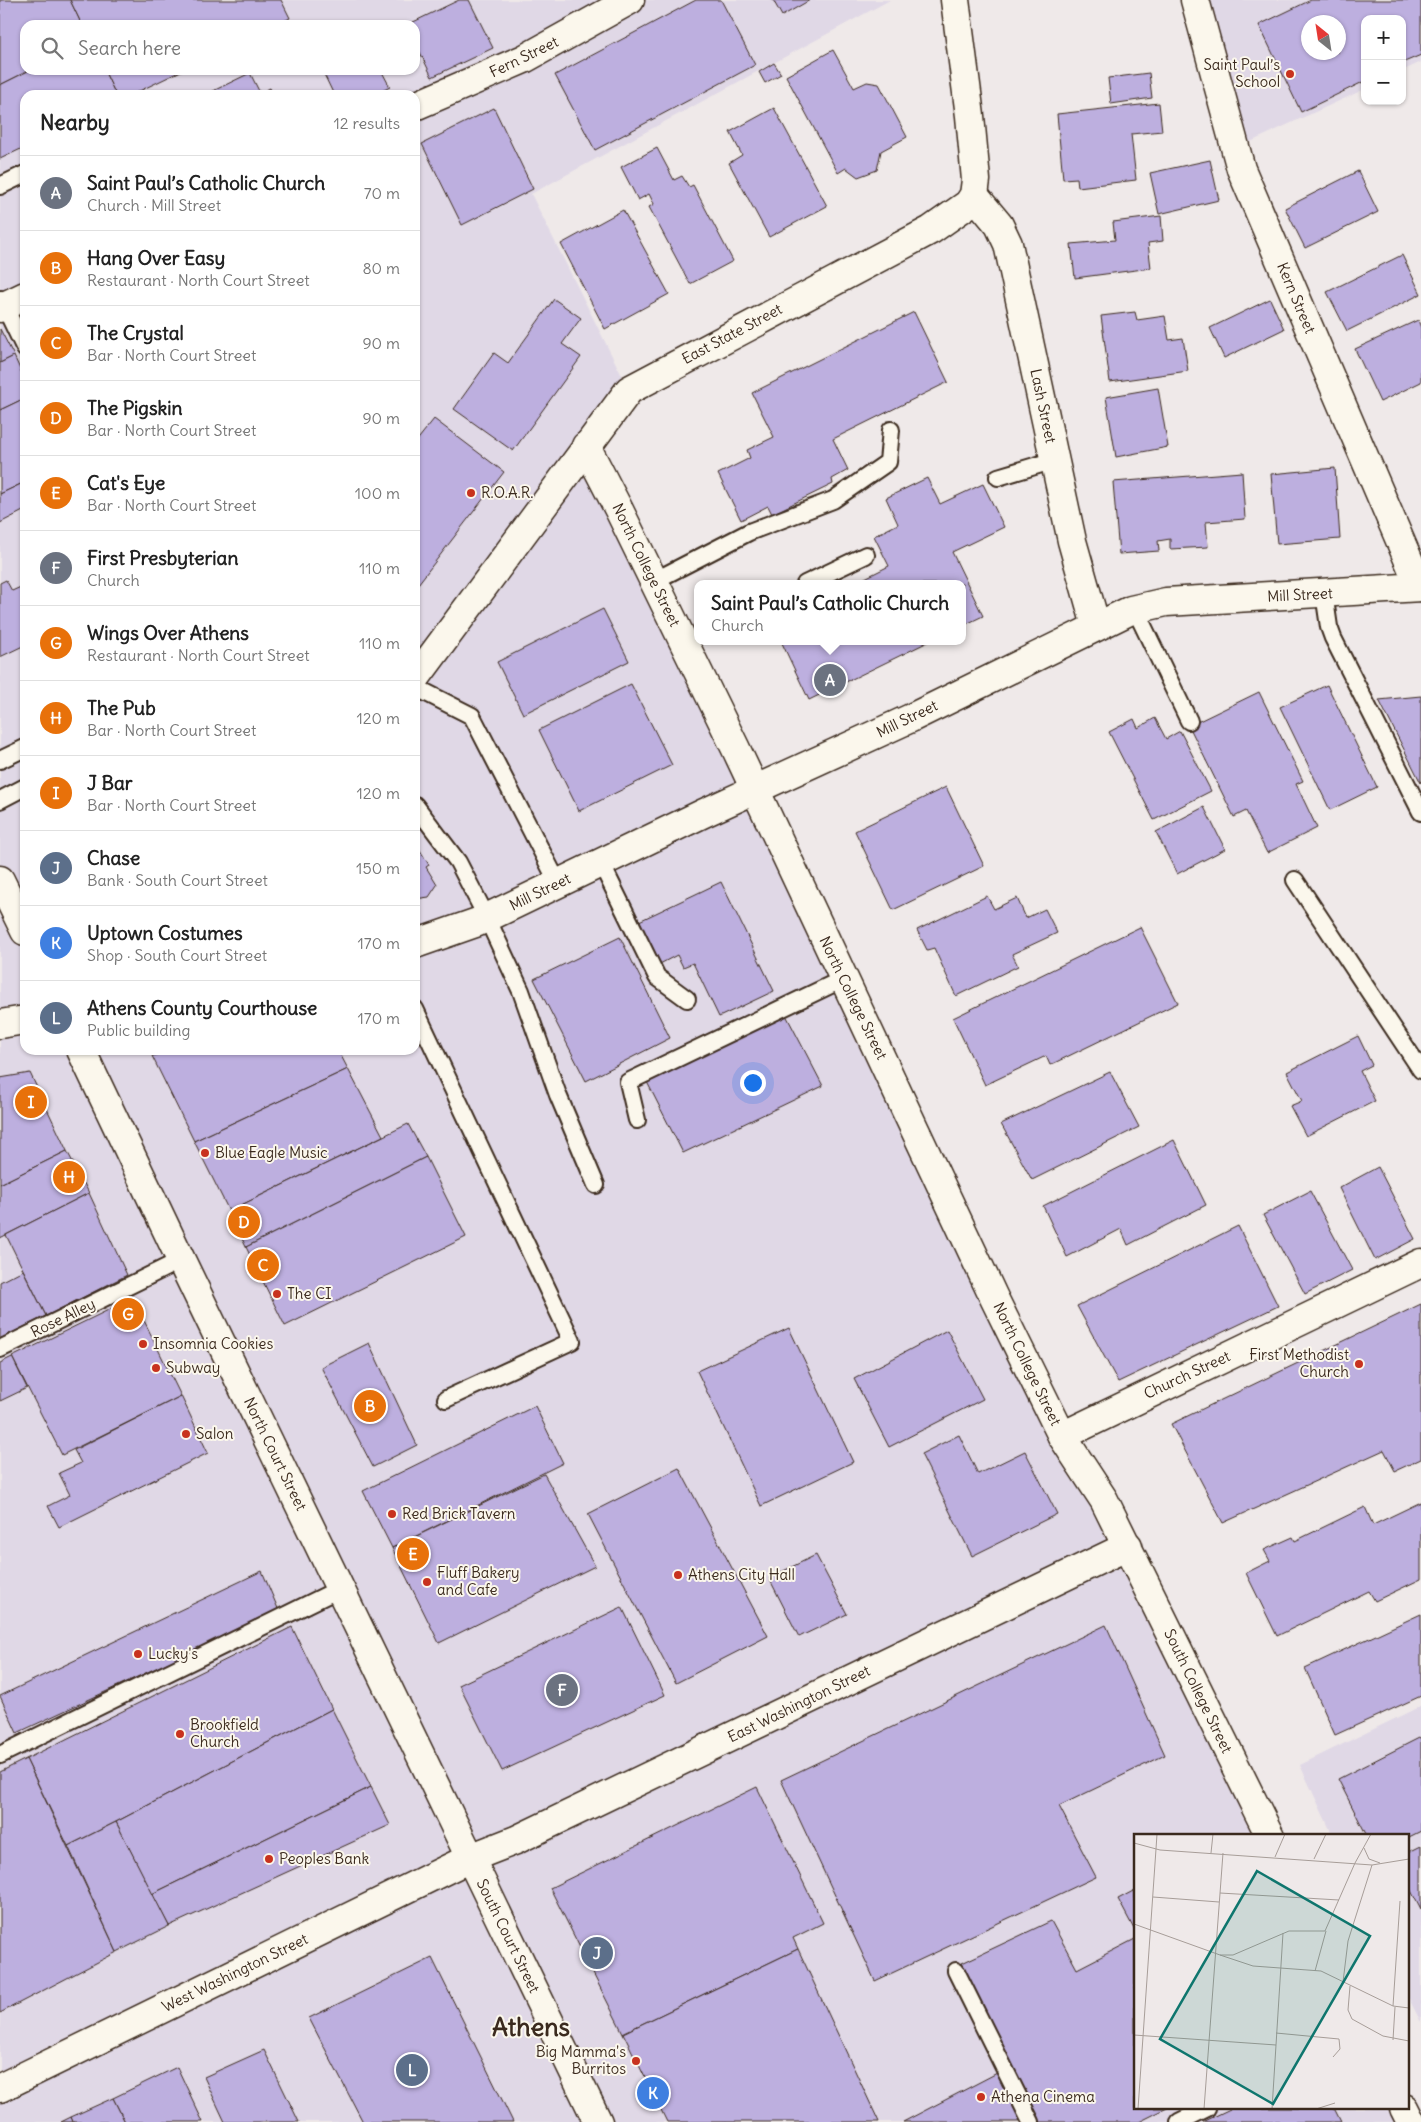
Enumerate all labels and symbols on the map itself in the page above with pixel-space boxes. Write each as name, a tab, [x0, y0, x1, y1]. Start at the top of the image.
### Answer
north arrow	[1301, 15, 1346, 60]
street label: Fern Street	[486, 32, 561, 81]
place label: Saint Paul’s School	[1203, 55, 1280, 91]
marker: Saint Paul’s School	[1284, 68, 1296, 80]
street label: Kern Street	[1273, 259, 1320, 336]
street label: East State Street	[678, 299, 785, 368]
street label: Lash Street	[1026, 367, 1061, 445]
place label: R.O.A.R.	[481, 483, 533, 502]
marker: R.O.A.R.	[465, 487, 477, 499]
street label: North College Street	[608, 500, 685, 630]
street label: Mill Street	[1267, 583, 1333, 606]
pin: A	[814, 661, 846, 699]
street label: Mill Street	[873, 696, 941, 742]
street label: Mill Street	[506, 869, 574, 915]
street label: North College Street	[815, 933, 892, 1063]
your location	[740, 1070, 766, 1096]
pin: I	[15, 1083, 47, 1121]
place label: Blue Eagle Music	[215, 1143, 328, 1162]
marker: Blue Eagle Music	[199, 1147, 211, 1159]
pin: H	[53, 1158, 85, 1196]
pin: D	[228, 1203, 260, 1241]
pin: C	[247, 1246, 279, 1284]
place label: The CI	[287, 1284, 332, 1303]
marker: The CI	[271, 1288, 283, 1300]
street label: Rose Alley	[27, 1294, 98, 1341]
pin: G	[112, 1295, 144, 1333]
street label: North College Street	[989, 1299, 1066, 1429]
place label: Insomnia Cookies	[153, 1334, 273, 1353]
marker: Insomnia Cookies	[137, 1338, 149, 1350]
place label: First Methodist Church	[1249, 1345, 1349, 1381]
street label: Church Street	[1141, 1346, 1233, 1403]
place label: Subway	[166, 1358, 220, 1377]
marker: First Methodist Church	[1353, 1358, 1365, 1370]
marker: Subway	[150, 1362, 162, 1374]
pin: B	[354, 1387, 386, 1425]
street label: North Court Street	[240, 1394, 311, 1514]
place label: Salon	[196, 1424, 234, 1443]
marker: Salon	[180, 1428, 192, 1440]
place label: Red Brick Tavern	[402, 1504, 516, 1523]
marker: Red Brick Tavern	[386, 1508, 398, 1520]
pin: E	[397, 1535, 429, 1573]
place label: Fluff Bakery and Cafe	[437, 1563, 520, 1599]
place label: Athens City Hall	[688, 1565, 795, 1584]
marker: Athens City Hall	[672, 1569, 684, 1581]
marker: Fluff Bakery and Cafe	[421, 1576, 433, 1588]
street label: South College Street	[1160, 1626, 1237, 1756]
place label: Lucky's	[148, 1644, 198, 1663]
marker: Lucky's	[132, 1648, 144, 1660]
street label: East Washington Street	[725, 1661, 873, 1746]
pin: F	[546, 1671, 578, 1709]
place label: Brookfield Church	[190, 1715, 259, 1751]
marker: Brookfield Church	[174, 1728, 186, 1740]
inset map	[1134, 1834, 1408, 2110]
place label: Peoples Bank	[279, 1849, 369, 1868]
marker: Peoples Bank	[263, 1853, 275, 1865]
street label: South Court Street	[473, 1876, 544, 1996]
street label: West Washington Street	[159, 1929, 311, 2016]
pin: J	[581, 1934, 613, 1972]
district label: Athens	[492, 2011, 570, 2043]
place label: Big Mamma's Burritos	[536, 2042, 626, 2078]
pin: L	[396, 2051, 428, 2089]
marker: Big Mamma's Burritos	[630, 2055, 642, 2067]
pin: K	[637, 2074, 669, 2112]
place label: Athena Cinema	[991, 2087, 1095, 2106]
marker: Athena Cinema	[975, 2091, 987, 2103]

